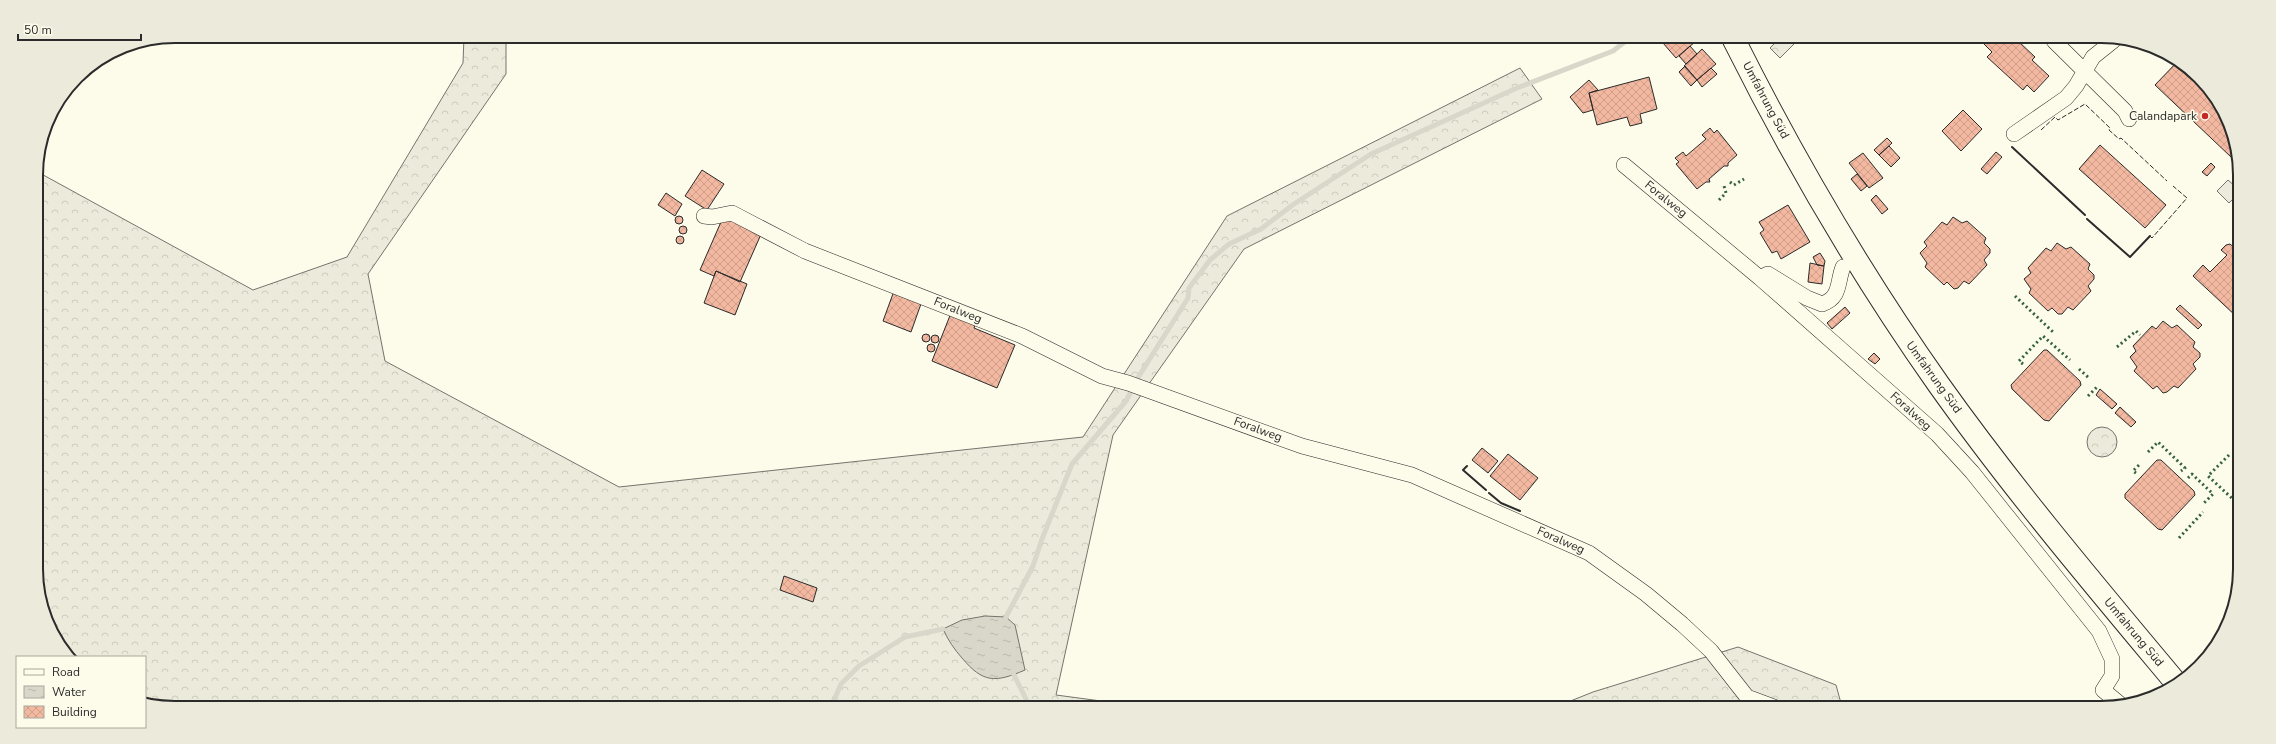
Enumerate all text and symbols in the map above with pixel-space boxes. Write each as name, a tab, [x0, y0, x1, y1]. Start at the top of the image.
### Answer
scale bar	[18, 16, 141, 42]
text: 50 m	[24, 22, 52, 38]
street label: Umfahrung Süd	[1739, 59, 1793, 141]
place label: Calandapark	[2129, 108, 2198, 124]
marker: Calandapark	[2200, 111, 2210, 121]
street label: Foralweg	[1641, 177, 1691, 221]
street label: Foralweg	[932, 293, 984, 327]
street label: Umfahrung Süd	[1902, 338, 1966, 416]
street label: Foralweg	[1887, 388, 1935, 434]
street label: Foralweg	[1232, 413, 1284, 445]
street label: Foralweg	[1535, 522, 1587, 558]
street label: Umfahrung Süd	[2100, 594, 2168, 670]
legend	[16, 656, 146, 728]
text: Road	[52, 664, 80, 680]
text: Water	[52, 684, 86, 700]
text: Building	[52, 704, 97, 720]

